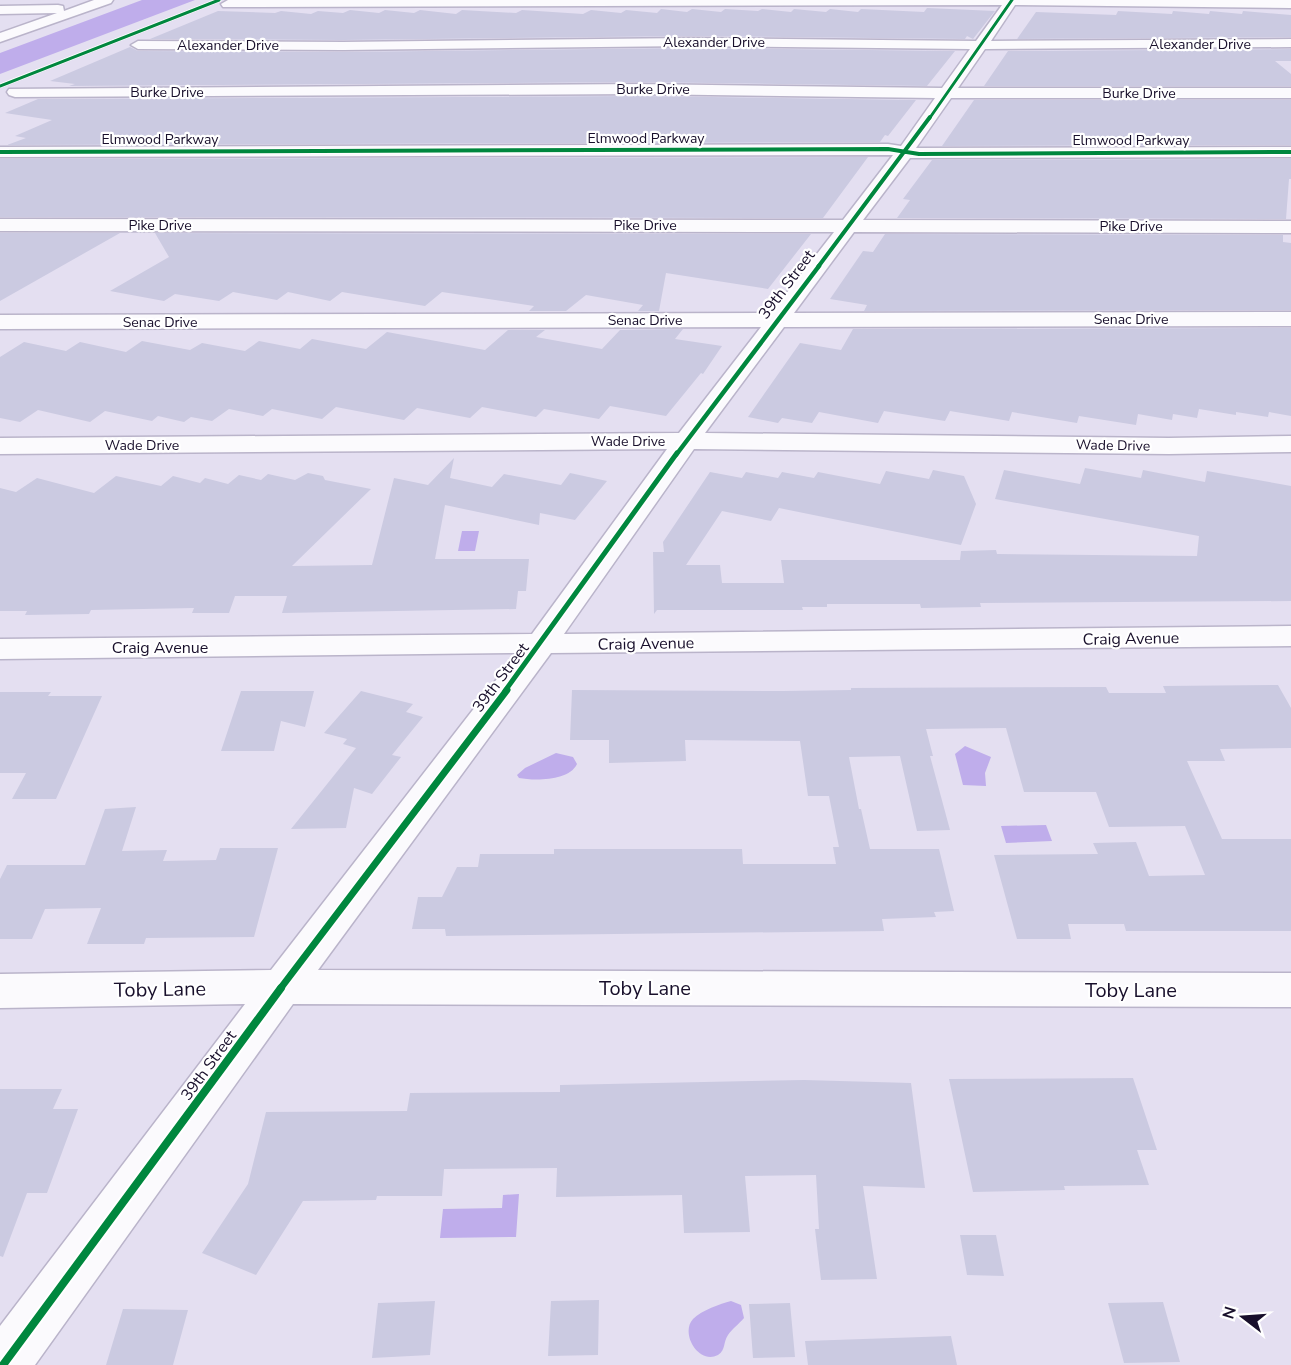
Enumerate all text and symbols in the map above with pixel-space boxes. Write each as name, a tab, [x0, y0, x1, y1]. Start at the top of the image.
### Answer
street label: Alexander Drive	[663, 33, 765, 52]
street label: Alexander Drive	[1149, 35, 1251, 54]
street label: Alexander Drive	[177, 36, 279, 55]
street label: Burke Drive	[616, 80, 690, 99]
street label: Burke Drive	[130, 83, 204, 102]
street label: Burke Drive	[1102, 84, 1176, 103]
street label: Elmwood Parkway	[587, 129, 705, 148]
street label: Elmwood Parkway	[101, 130, 219, 149]
street label: Elmwood Parkway	[1072, 131, 1190, 150]
street label: Pike Drive	[128, 216, 192, 235]
street label: Pike Drive	[613, 216, 677, 235]
street label: Pike Drive	[1099, 217, 1163, 236]
street label: 39th Street	[753, 245, 820, 324]
street label: Senac Drive	[1094, 310, 1168, 329]
street label: Senac Drive	[608, 311, 682, 330]
street label: Senac Drive	[123, 313, 197, 332]
street label: Wade Drive	[591, 432, 665, 451]
street label: Wade Drive	[1076, 435, 1150, 456]
street label: Wade Drive	[105, 436, 179, 455]
street label: Craig Avenue	[1083, 627, 1179, 651]
street label: Craig Avenue	[598, 632, 694, 656]
street label: Craig Avenue	[112, 637, 208, 659]
street label: 39th Street	[467, 638, 534, 717]
street label: Toby Lane	[114, 975, 206, 1004]
street label: Toby Lane	[599, 975, 691, 1002]
street label: Toby Lane	[1085, 977, 1177, 1004]
street label: 39th Street	[176, 1026, 242, 1105]
north arrow	[1213, 1287, 1273, 1347]
text: N	[1217, 1304, 1242, 1322]

